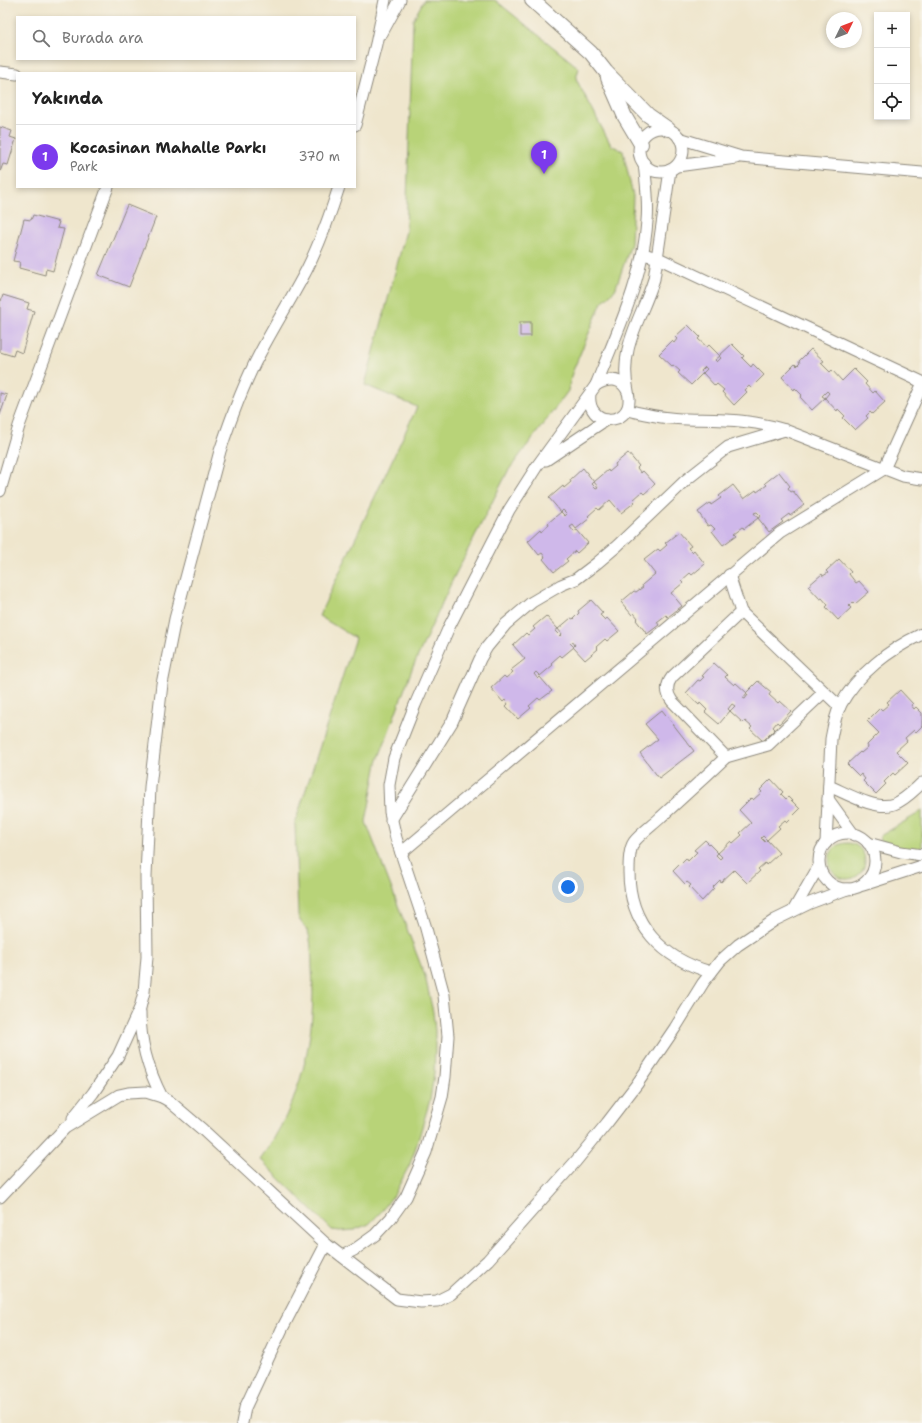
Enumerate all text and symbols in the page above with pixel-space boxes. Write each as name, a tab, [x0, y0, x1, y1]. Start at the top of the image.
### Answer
north arrow	[826, 12, 862, 48]
map controls	[874, 12, 910, 120]
button: +	[874, 12, 910, 48]
search box	[16, 16, 356, 60]
icon: search	[30, 27, 52, 49]
text: Burada ara	[62, 28, 143, 48]
button: −	[874, 48, 910, 84]
button: locate	[874, 84, 910, 120]
text: Yakında	[32, 87, 103, 109]
text: Kocasinan Mahalle Parkı	[70, 138, 266, 158]
pin: 1	[531, 141, 557, 174]
text: 1	[42, 148, 48, 165]
text: 370 m	[298, 148, 340, 165]
text: Park	[70, 158, 98, 175]
your location	[558, 877, 578, 897]

